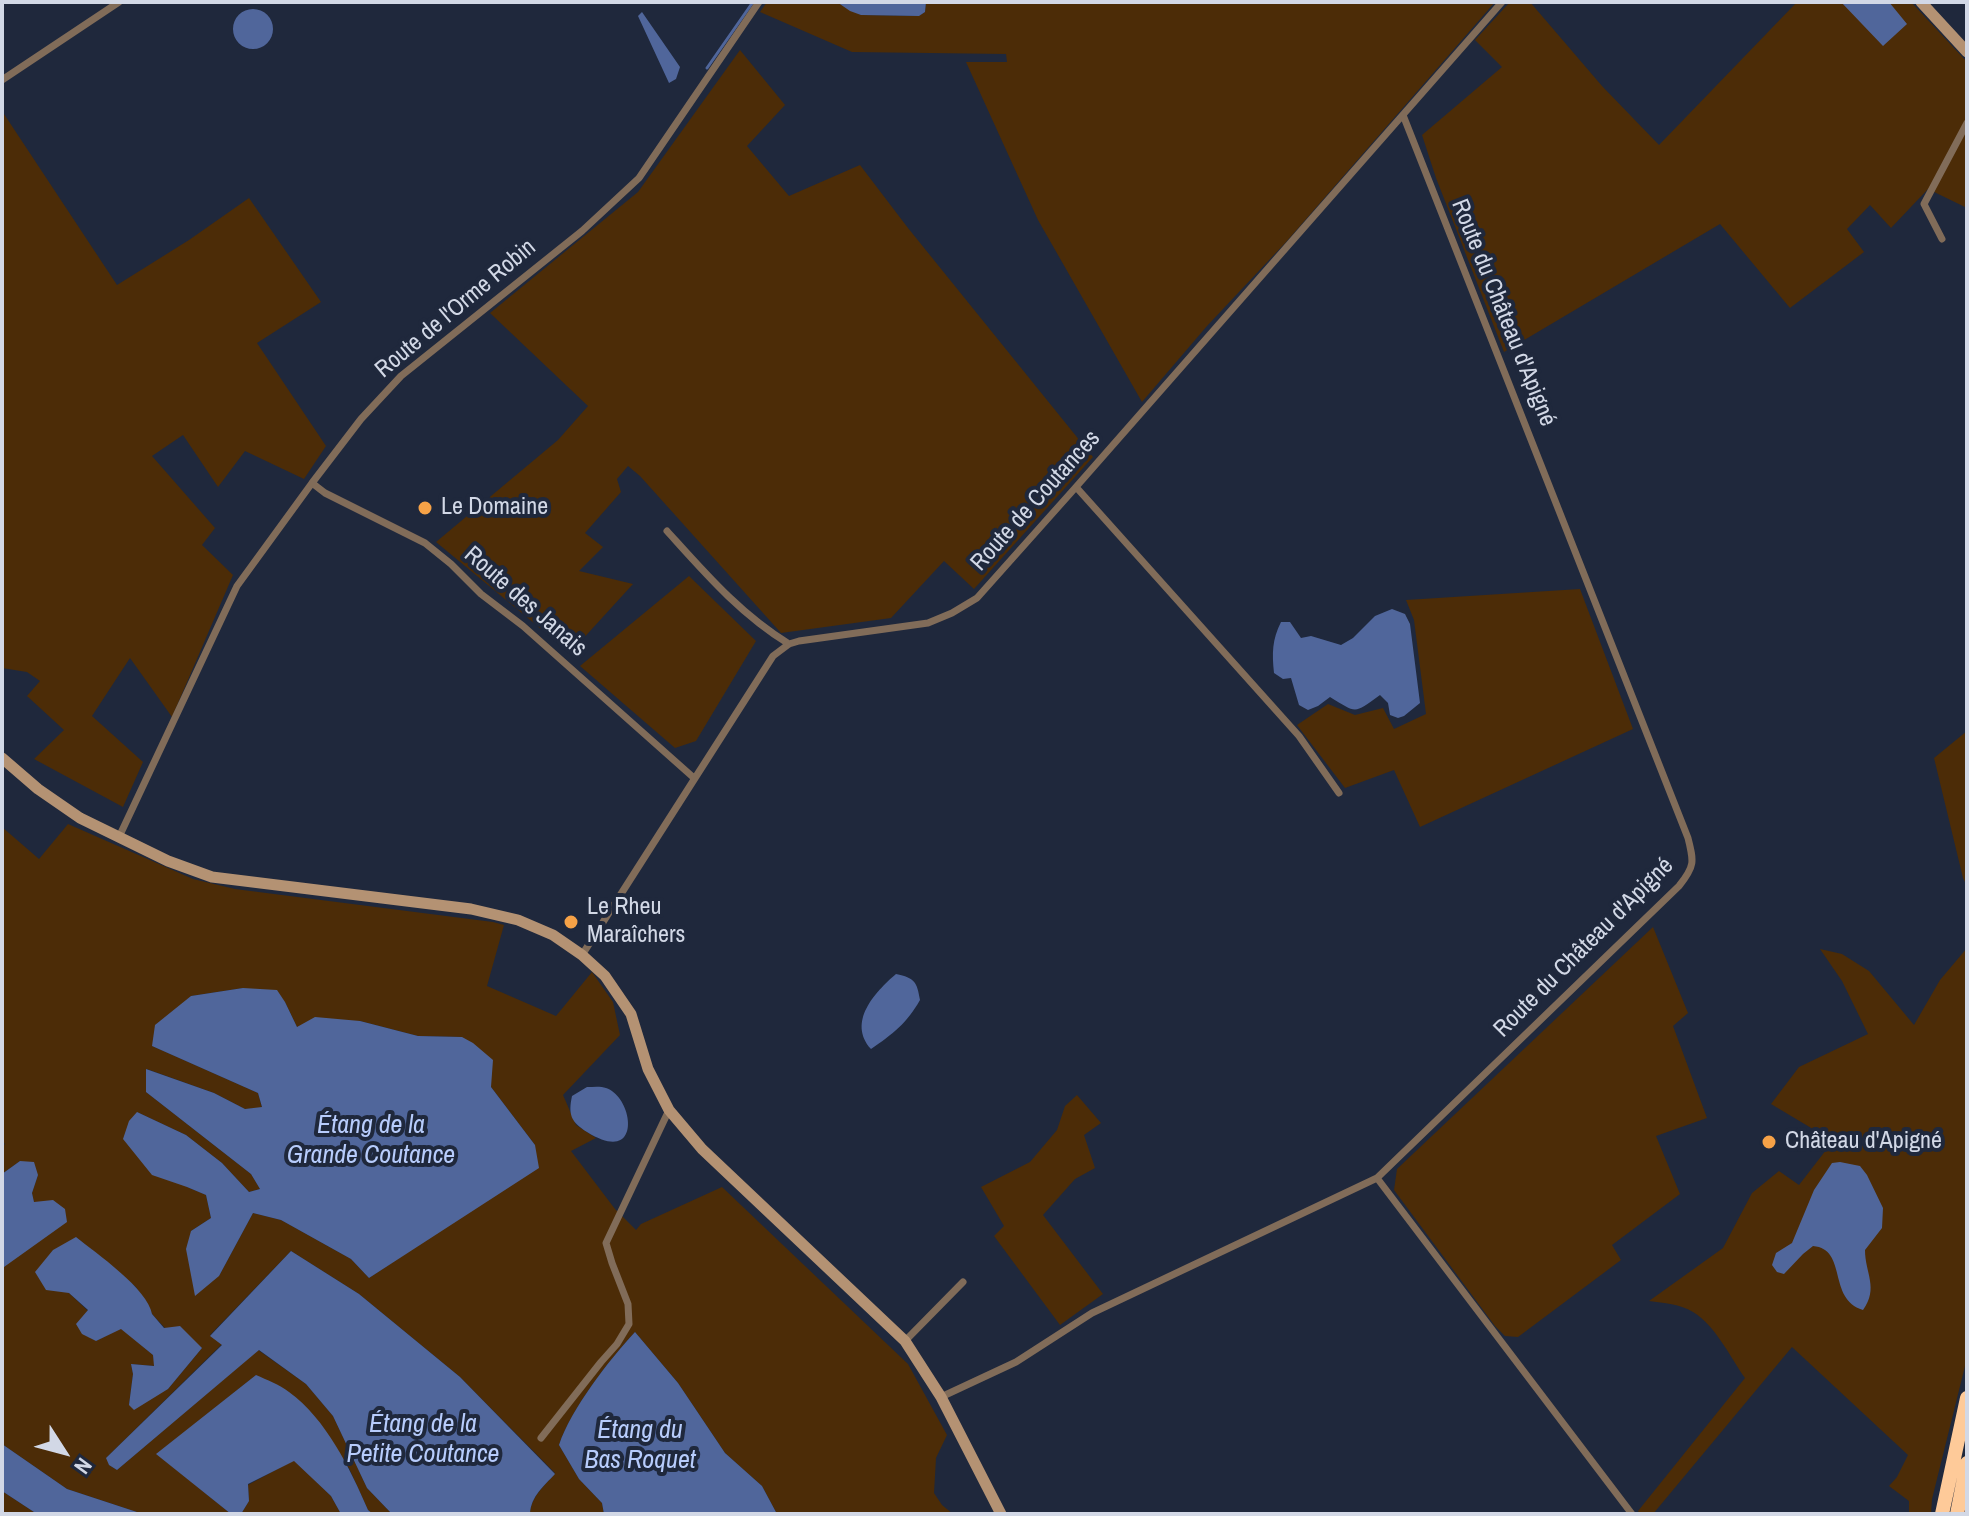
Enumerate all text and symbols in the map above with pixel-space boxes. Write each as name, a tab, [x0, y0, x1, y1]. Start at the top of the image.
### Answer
street label: Route du Château d'Apigné	[1444, 195, 1562, 431]
street label: Route de l'Orme Robin	[370, 233, 542, 385]
street label: Route de Coutances	[965, 425, 1107, 577]
place label: Le Domaine	[441, 494, 548, 522]
marker: Le Domaine	[416, 499, 434, 517]
street label: Route des Janais	[458, 541, 592, 663]
street label: Route du Château d'Apigné	[1488, 852, 1680, 1044]
place label: Le Rheu Maraîchers	[587, 894, 685, 950]
marker: Le Rheu Maraîchers	[562, 913, 580, 931]
water label: Étang de la Grande Coutance	[287, 1110, 455, 1172]
place label: Château d'Apigné	[1785, 1128, 1942, 1156]
marker: Château d'Apigné	[1760, 1133, 1778, 1151]
water label: Étang de la Petite Coutance	[347, 1409, 499, 1470]
north arrow	[24, 1412, 104, 1492]
water label: Étang du Bas Roquet	[584, 1415, 696, 1476]
text: N	[67, 1452, 99, 1480]

